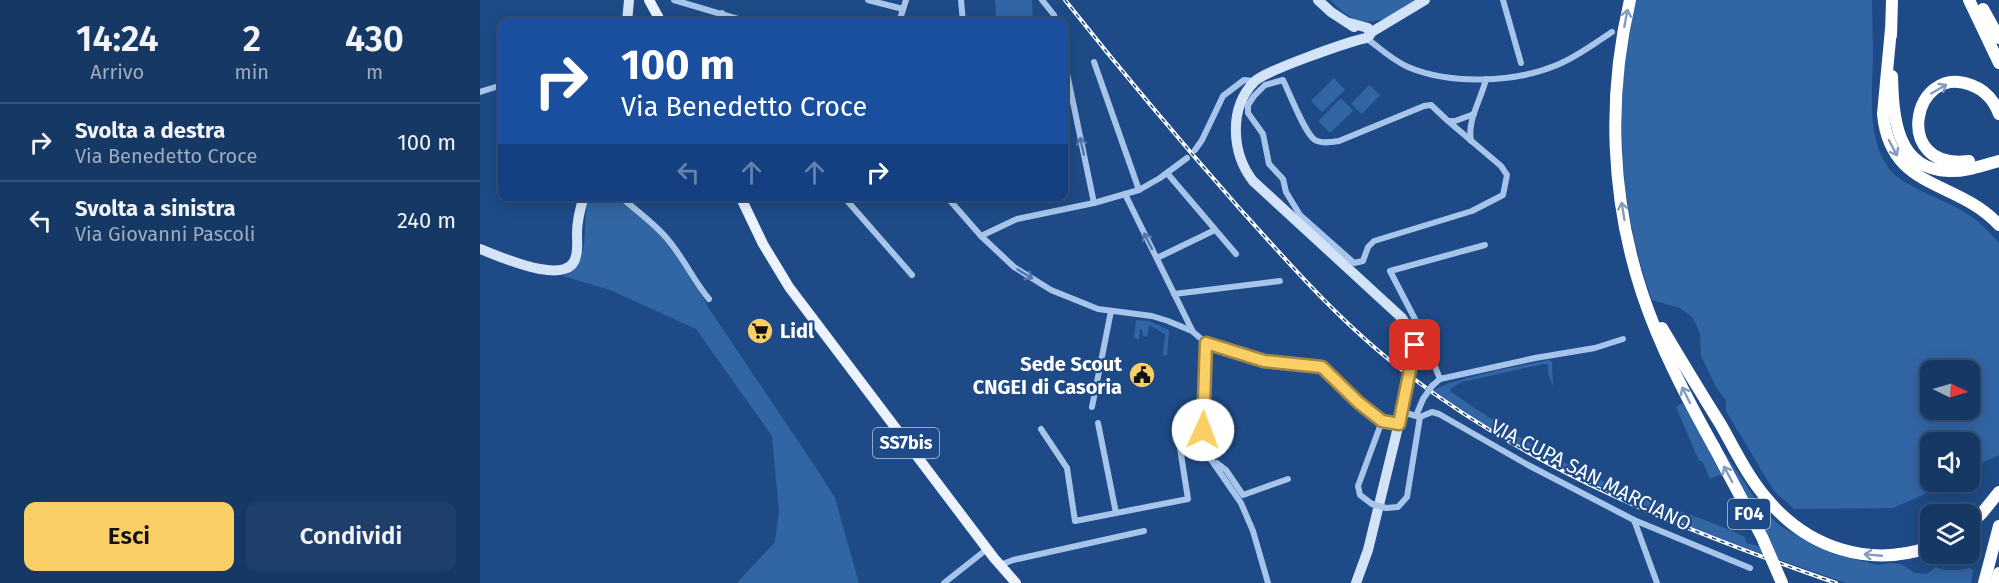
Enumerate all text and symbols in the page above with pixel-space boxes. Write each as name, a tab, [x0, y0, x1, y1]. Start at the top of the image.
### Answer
one-way arrow	[1621, 8, 1632, 28]
text: 14:24	[76, 17, 159, 61]
text: 2	[243, 17, 261, 61]
text: 430	[345, 17, 404, 61]
text: 100 m	[621, 40, 735, 90]
icon: right	[522, 42, 600, 120]
text: Arrivo	[90, 60, 144, 84]
text: min	[235, 60, 269, 84]
text: m	[366, 60, 383, 84]
one-way arrow	[1930, 83, 1947, 95]
text: Via Benedetto Croce	[621, 91, 867, 123]
text: Svolta a destra	[75, 117, 225, 144]
icon: right	[24, 126, 57, 159]
text: 100 m	[397, 129, 456, 156]
one-way arrow	[1076, 137, 1087, 156]
one-way arrow	[1887, 139, 1899, 156]
text: Via Benedetto Croce	[75, 144, 257, 168]
icon: left	[672, 156, 705, 189]
icon: ahead	[735, 156, 768, 189]
icon: ahead	[798, 156, 831, 189]
icon: right	[861, 156, 894, 189]
text: Svolta a sinistra	[75, 195, 236, 222]
one-way arrow	[1617, 202, 1628, 222]
icon: left	[24, 204, 57, 237]
text: 240 m	[397, 207, 456, 234]
text: Via Giovanni Pascoli	[75, 222, 255, 246]
one-way arrow	[1141, 232, 1153, 250]
one-way arrow	[1016, 269, 1033, 281]
supermarket icon: Lidl	[745, 316, 775, 346]
place label: Lidl	[780, 319, 814, 343]
pin	[1389, 319, 1440, 370]
icon: arrive	[1398, 328, 1431, 361]
place label: Sede Scout CNGEI di Casoria	[973, 352, 1122, 399]
public building icon: Sede Scout CNGEI di Casoria	[1127, 360, 1157, 390]
north arrow	[1920, 360, 1980, 420]
map controls	[1920, 360, 1980, 564]
one-way arrow	[1679, 386, 1691, 404]
position arrow	[1171, 398, 1235, 462]
street label: VIA CUPA SAN MARCIANO	[1487, 414, 1695, 536]
road number: SS7bis	[873, 428, 939, 458]
button: sound	[1920, 432, 1980, 492]
one-way arrow	[1722, 466, 1734, 483]
road number: F04	[1728, 499, 1770, 529]
button: Esci	[24, 502, 234, 571]
button: Condividi	[246, 502, 456, 571]
button: layers	[1920, 504, 1980, 564]
one-way arrow	[1864, 549, 1884, 560]

